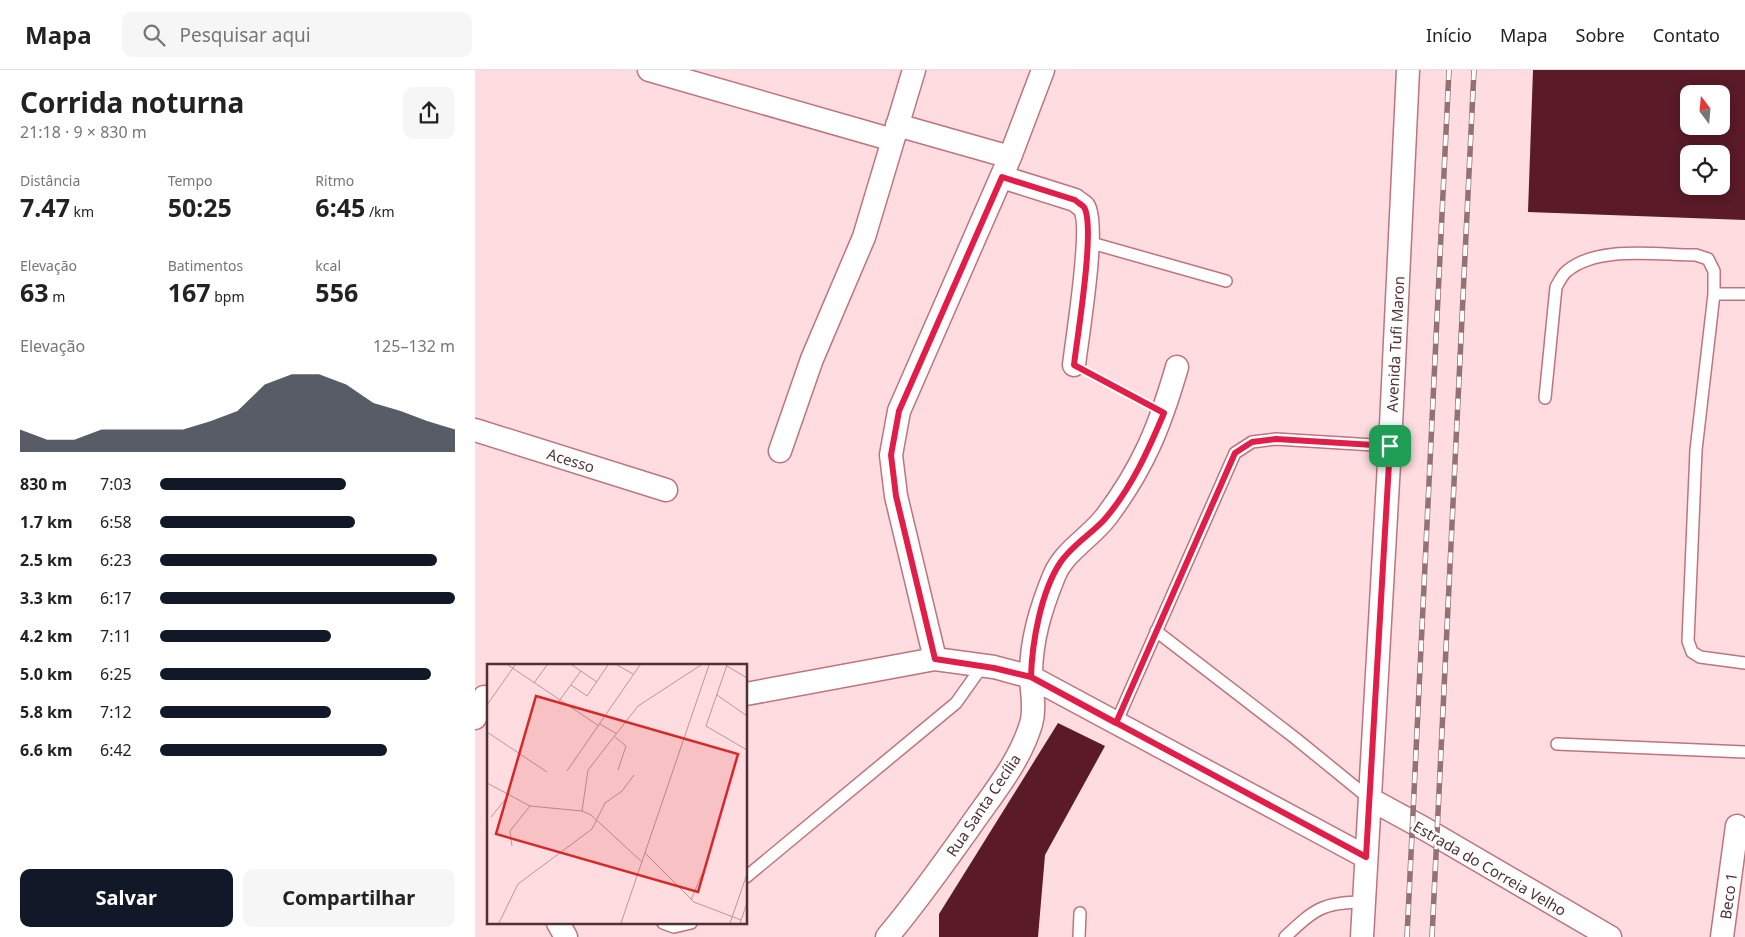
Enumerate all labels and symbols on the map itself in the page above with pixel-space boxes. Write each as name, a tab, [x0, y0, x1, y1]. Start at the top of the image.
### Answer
north arrow	[1680, 85, 1730, 135]
street label: Avenida Tufi Maron	[1381, 275, 1409, 413]
pin	[1369, 425, 1411, 467]
street label: Acesso	[545, 443, 597, 477]
inset map	[487, 664, 747, 924]
street label: Rua Santa Cecília	[941, 750, 1025, 860]
street label: Estrada do Correia Velho	[1410, 816, 1570, 920]
street label: Beco 1	[1715, 871, 1741, 921]

